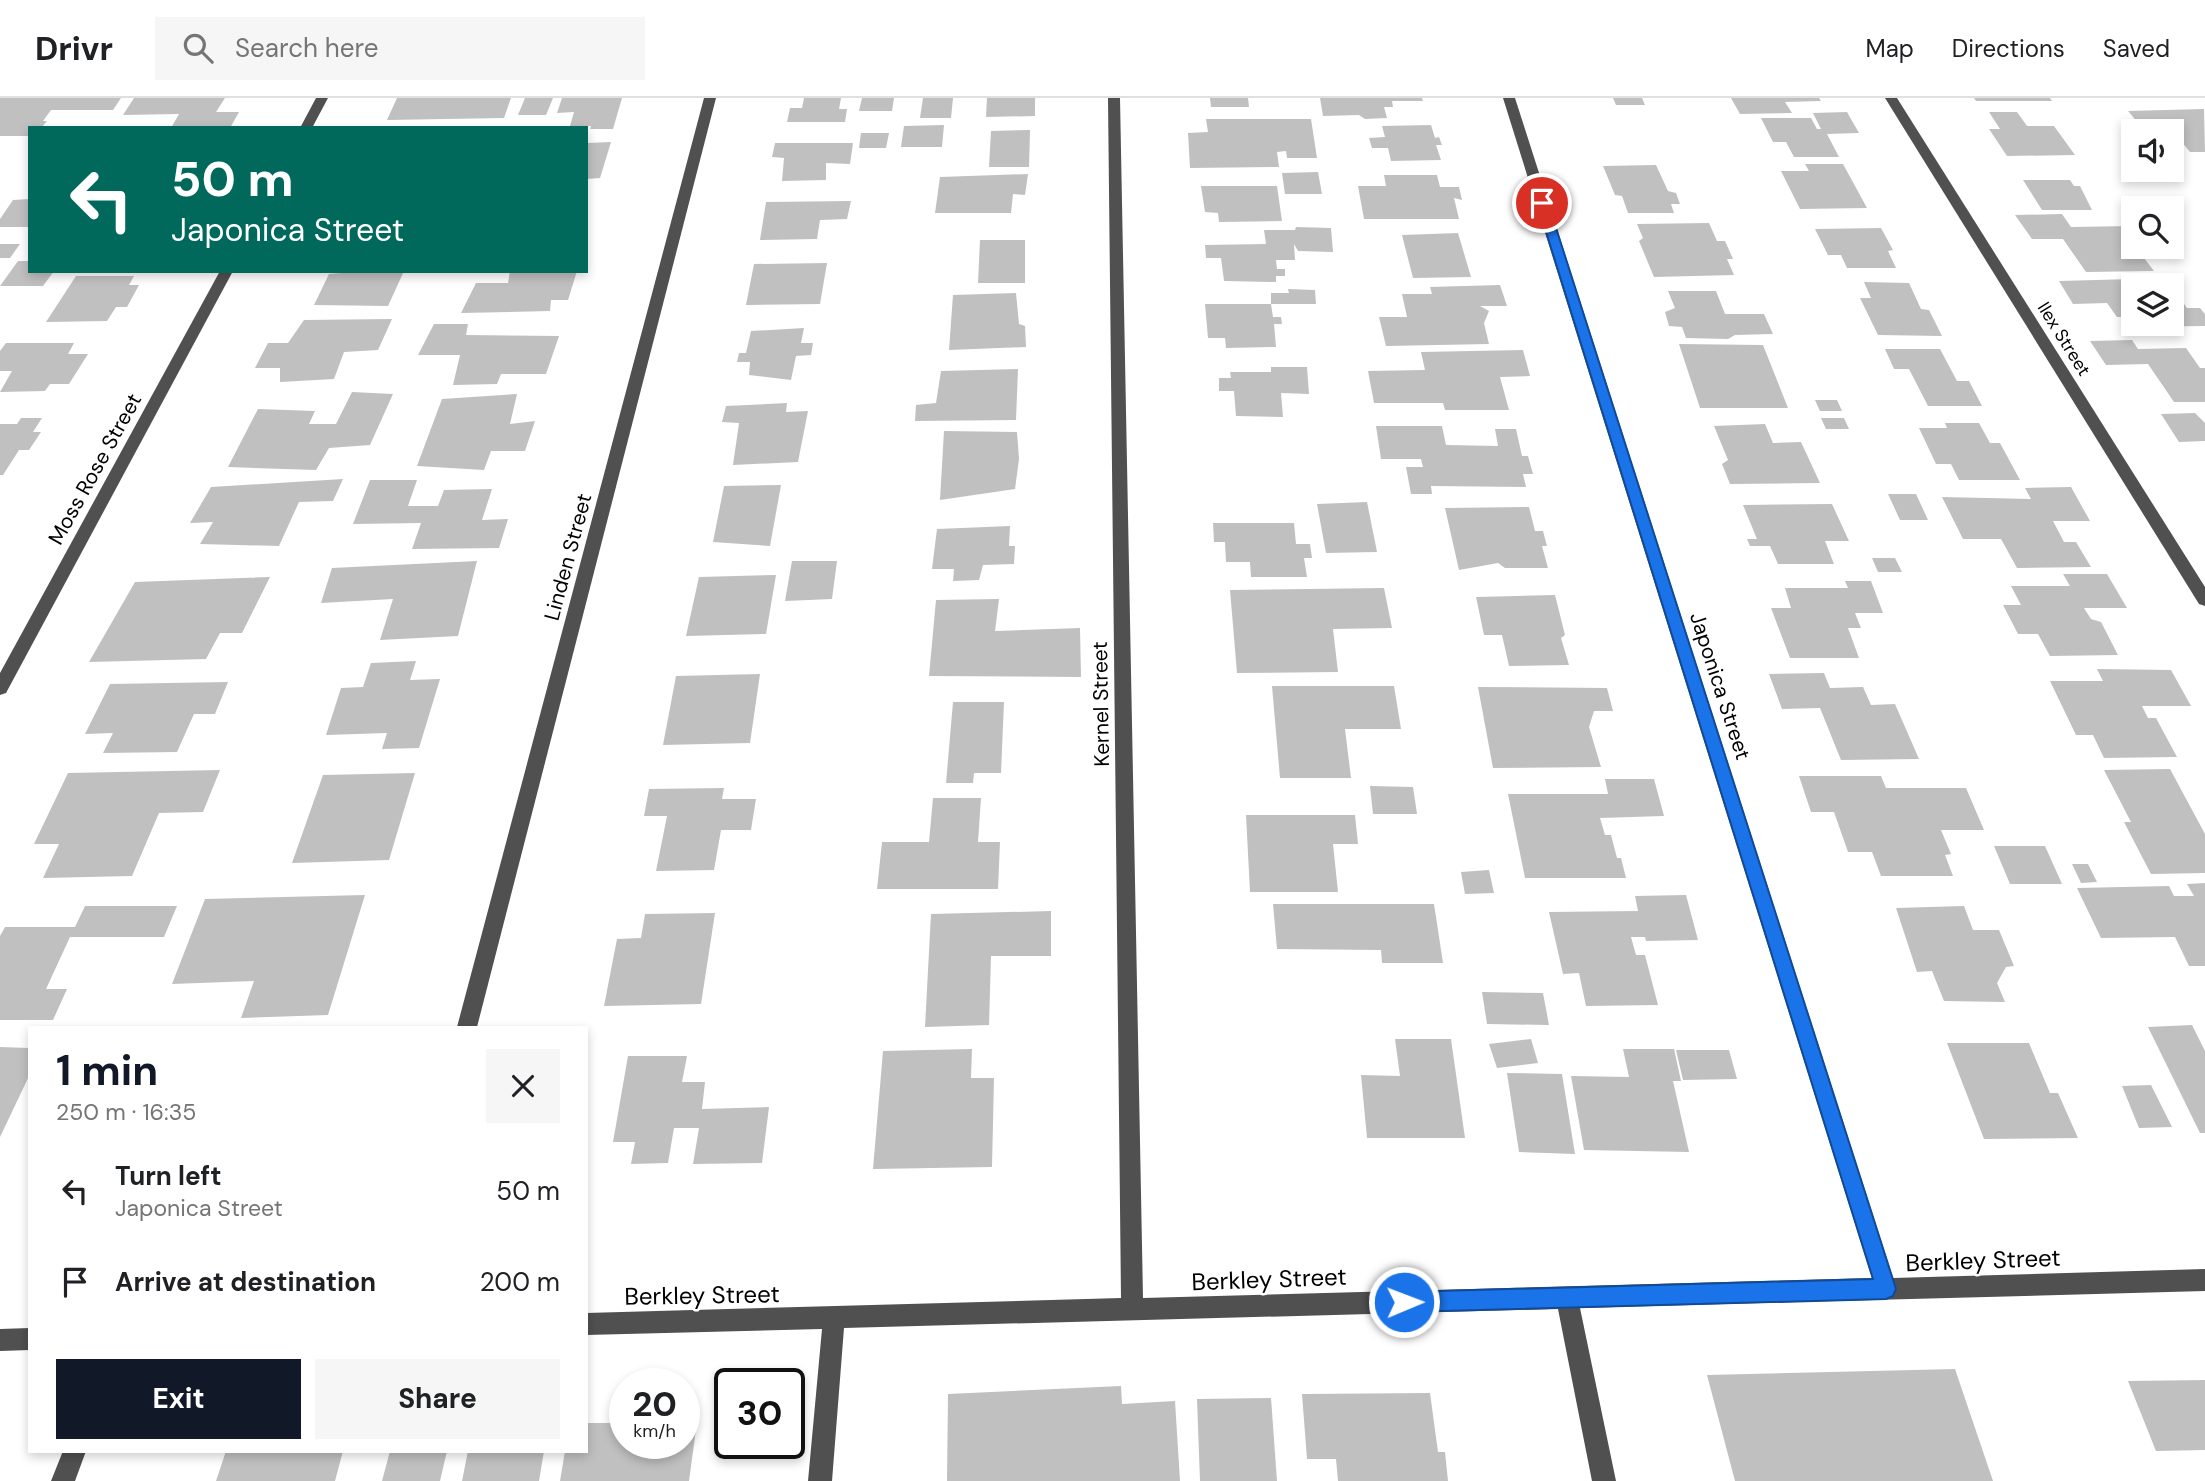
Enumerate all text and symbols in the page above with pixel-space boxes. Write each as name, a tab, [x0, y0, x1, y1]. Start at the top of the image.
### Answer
search box	[155, 17, 645, 80]
text: Drivr	[35, 27, 113, 70]
icon: search	[179, 29, 217, 67]
text: Search here	[235, 31, 378, 65]
text: Map	[1866, 33, 1914, 64]
text: Directions	[1952, 33, 2065, 64]
text: Saved	[2103, 33, 2170, 64]
map controls	[2121, 119, 2184, 336]
button: sound	[2121, 119, 2184, 182]
text: 50 m	[171, 147, 294, 211]
icon: left	[56, 154, 147, 245]
pin	[1512, 173, 1572, 233]
icon: arrive	[1523, 184, 1561, 222]
button: search	[2121, 196, 2184, 259]
text: Japonica Street	[171, 209, 404, 251]
button: layers	[2121, 273, 2184, 336]
street label: Ilex Street	[2032, 298, 2096, 380]
street label: Moss Rose Street	[42, 388, 148, 550]
street label: Linden Street	[538, 490, 598, 624]
street label: Japonica Street	[1683, 609, 1757, 763]
street label: Kernel Street	[1086, 641, 1116, 767]
text: 1 min	[56, 1043, 158, 1098]
button: close	[486, 1049, 560, 1123]
text: 250 m · 16:35	[56, 1097, 196, 1127]
text: Turn left	[115, 1159, 222, 1193]
icon: left	[56, 1172, 94, 1210]
text: 50 m	[496, 1174, 560, 1208]
text: Japonica Street	[115, 1193, 283, 1223]
street label: Berkley Street	[1905, 1242, 2061, 1278]
street label: Berkley Street	[1191, 1261, 1347, 1297]
icon: arrive	[56, 1263, 94, 1301]
text: Arrive at destination	[115, 1265, 376, 1299]
text: 200 m	[480, 1265, 560, 1299]
position arrow	[1367, 1265, 1441, 1339]
street label: Berkley Street	[624, 1278, 780, 1312]
button: Exit	[56, 1359, 301, 1439]
button: Share	[315, 1359, 560, 1439]
speed limit sign: 30	[714, 1368, 805, 1459]
text: 20	[632, 1381, 677, 1427]
text: km/h	[633, 1419, 676, 1443]

